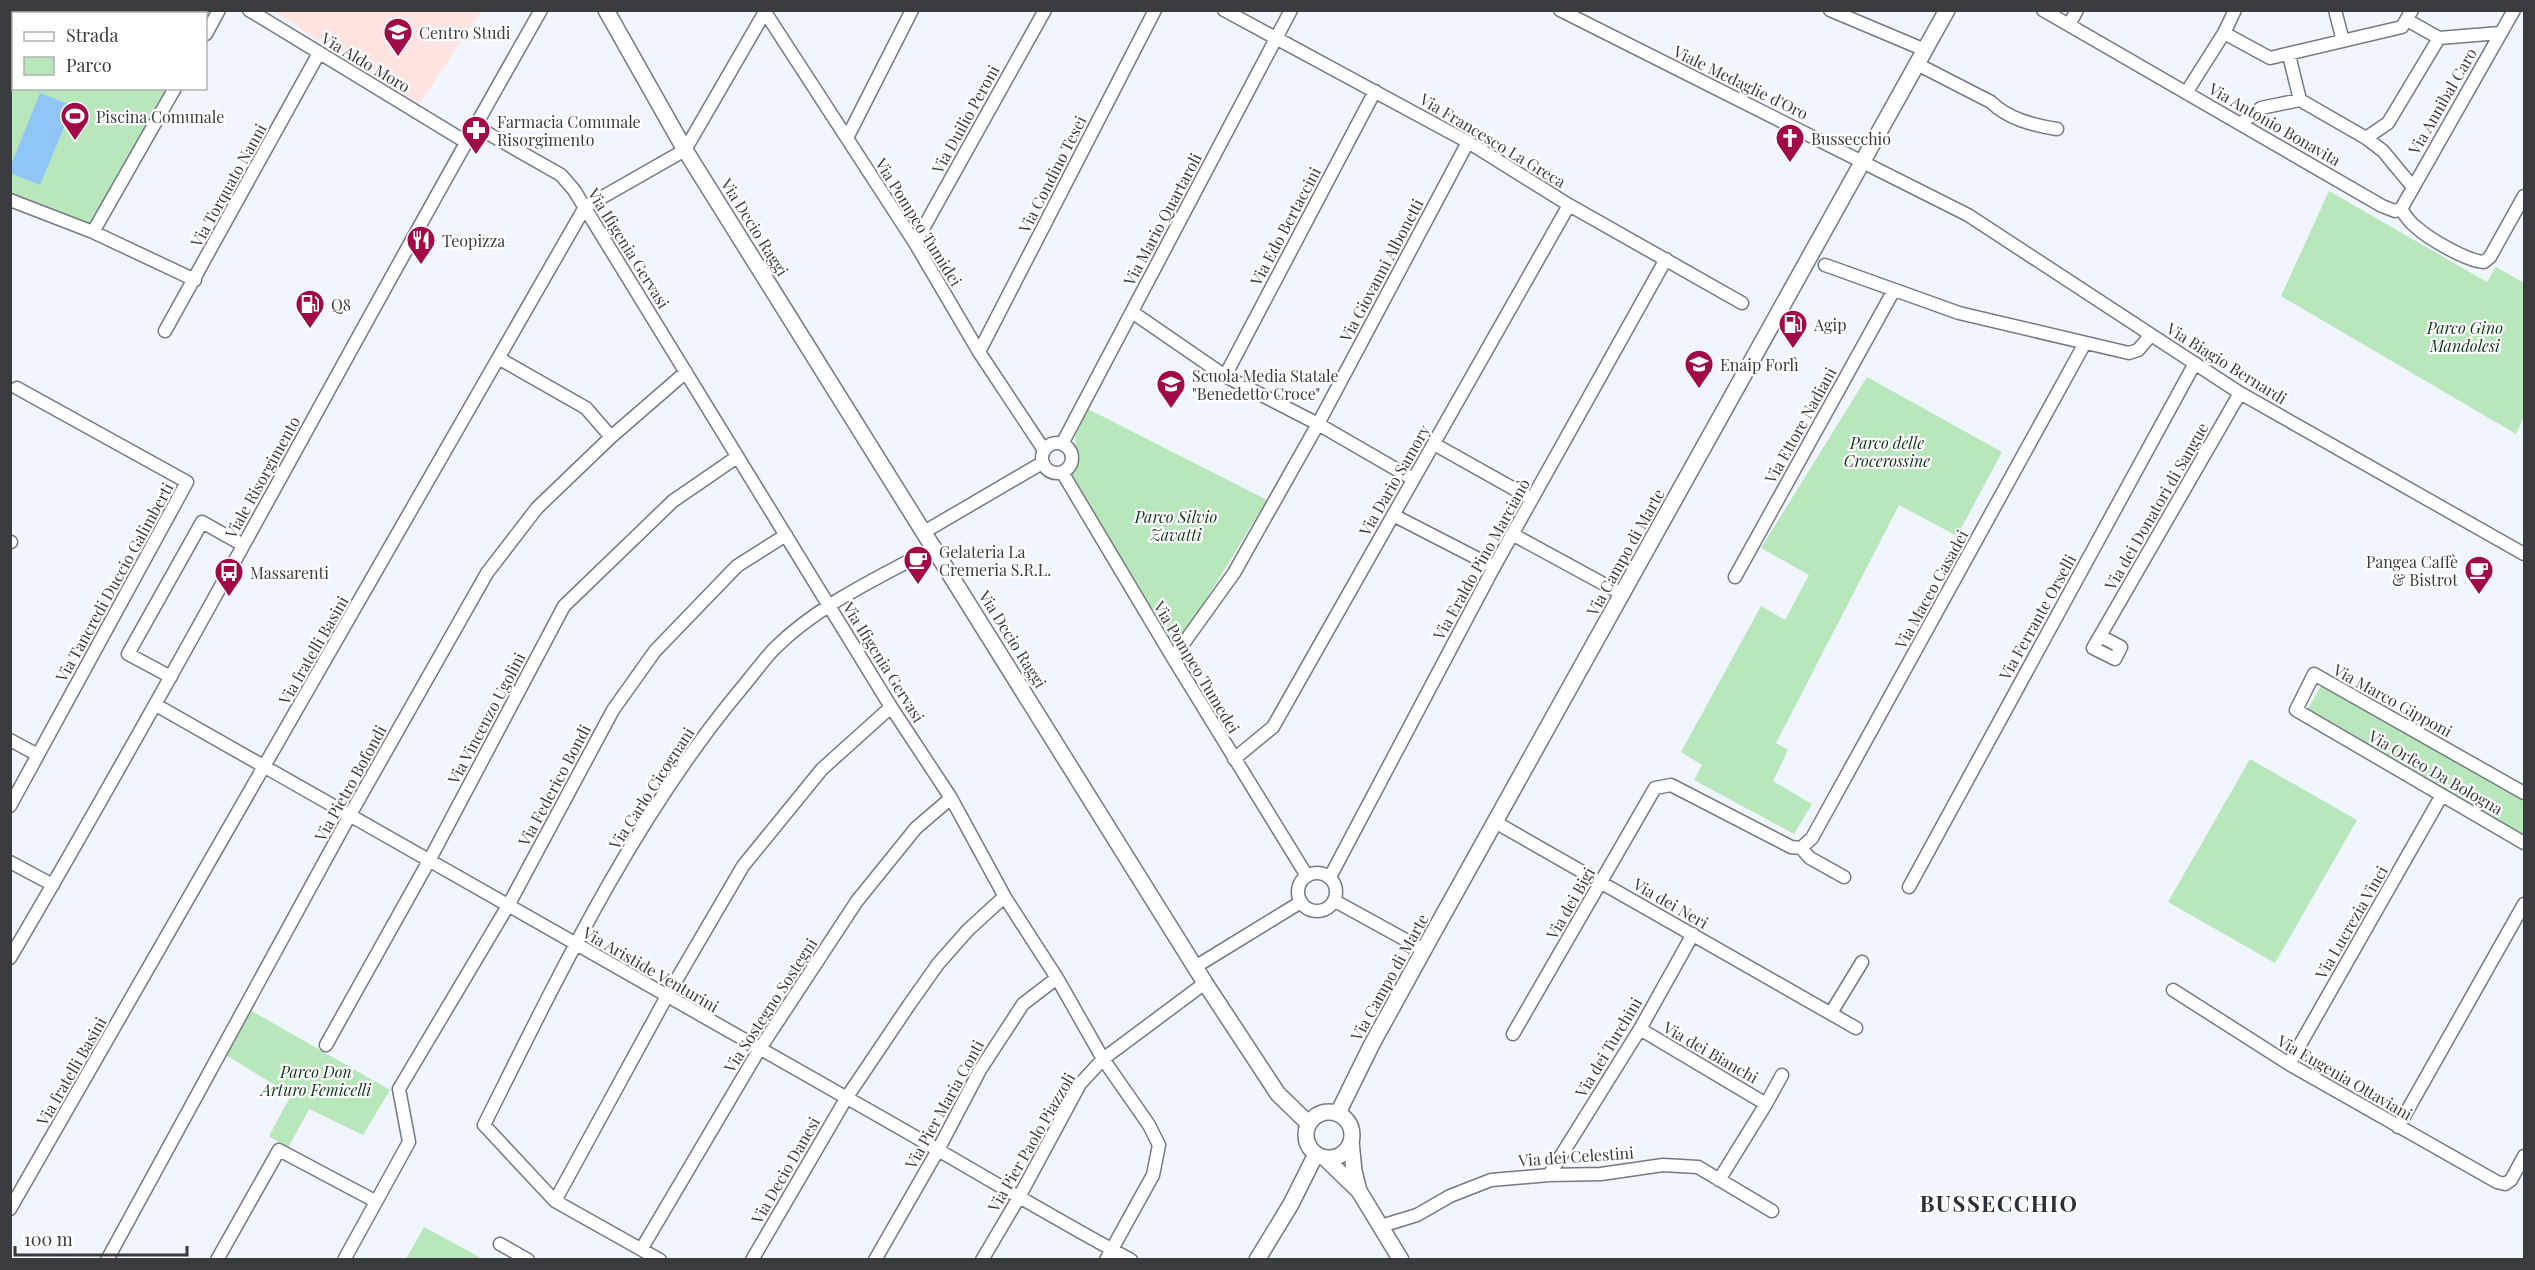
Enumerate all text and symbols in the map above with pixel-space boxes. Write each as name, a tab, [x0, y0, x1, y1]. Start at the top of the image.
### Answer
legend	[12, 12, 207, 90]
school or university icon: Centro Studi	[382, 16, 414, 58]
place label: Centro Studi	[419, 22, 511, 43]
text: Strada	[66, 23, 119, 47]
street label: Via Aldo Moro	[317, 27, 414, 97]
street label: Viale Medaglie d'Oro	[1669, 40, 1812, 124]
street label: Via Annibal Caro	[2403, 44, 2481, 159]
text: Parco	[66, 53, 112, 77]
street label: Via Duilio Peroni	[926, 61, 1004, 178]
street label: Via Antonio Bonavita	[2204, 77, 2345, 170]
street label: Via Francesco La Greca	[1415, 88, 1570, 192]
sports icon: Piscina Comunale	[59, 100, 91, 142]
place label: Piscina Comunale	[96, 106, 224, 127]
place label: Farmacia Comunale Risorgimento	[497, 111, 641, 150]
street label: Via Condino Tesei	[1013, 112, 1091, 237]
pharmacy icon: Farmacia Comunale Risorgimento	[460, 114, 492, 156]
street label: Via Torquato Nanni	[185, 119, 271, 251]
church icon: Bussecchio	[1774, 122, 1806, 164]
place label: Bussecchio	[1811, 128, 1891, 149]
street label: Via Mario Quartaroli	[1118, 149, 1206, 290]
street label: Via Pompeo Tumidei	[871, 153, 967, 290]
street label: Via Edo Bertaccini	[1244, 163, 1325, 290]
street label: Via Decio Raggi	[716, 174, 793, 280]
street label: Via Ifigenia Gervasi	[583, 183, 675, 312]
street label: Via Giovanni Albonetti	[1334, 195, 1428, 346]
restaurant icon: Teopizza	[405, 224, 437, 266]
place label: Teopizza	[442, 230, 505, 251]
fuel station icon: Q8	[294, 288, 326, 330]
place label: Q8	[331, 294, 351, 315]
fuel station icon: Agip	[1777, 308, 1809, 350]
place label: Agip	[1813, 314, 1847, 335]
street label: Via Biagio Bernardi	[2162, 317, 2291, 409]
park label: Parco Gino Mandolesi	[2426, 317, 2503, 356]
school or university icon: Enaip Forlì	[1683, 348, 1715, 390]
place label: Enaip Forlì	[1720, 354, 1799, 375]
street label: Via Ettore Nadiani	[1759, 363, 1841, 488]
place label: Scuola Media Statale "Benedetto Croce"	[1192, 365, 1339, 404]
school or university icon: Scuola Media Statale "Benedetto Croce"	[1155, 368, 1187, 410]
street label: Viale Risorgimento	[219, 412, 304, 543]
street label: Via dei Donatori di Sangue	[2099, 418, 2213, 594]
street label: Via Dario Samory	[1353, 421, 1434, 540]
park label: Parco delle Crocerossine	[1844, 432, 1930, 471]
street label: Via Eraldo Pino Marcianò	[1427, 475, 1534, 644]
street label: Via Tancredi Duccio Galimberti	[50, 478, 178, 686]
street label: Via Campo di Marte	[1581, 485, 1669, 620]
park label: Parco Silvio Zavatti	[1134, 506, 1217, 545]
street label: Via Maceo Casadei	[1889, 526, 1972, 653]
place label: Gelateria La Cremeria S.R.L.	[939, 541, 1051, 580]
cafe icon: Gelateria La Cremeria S.R.L.	[902, 544, 934, 586]
street label: Via Ferrante Orselli	[1993, 550, 2080, 684]
place label: Pangea Caffè & Bistrot	[2366, 551, 2458, 590]
cafe icon: Pangea Caffè & Bistrot	[2463, 554, 2495, 596]
bus stop icon: Massarenti	[213, 556, 245, 598]
place label: Massarenti	[250, 562, 329, 583]
street label: Via Decio Raggi	[974, 586, 1051, 692]
street label: Via fratelli Basini	[273, 592, 353, 709]
street label: Via Pompeo Tumedei	[1149, 596, 1245, 737]
street label: Via Ifigenia Gervasi	[838, 597, 930, 726]
street label: Via Vincenzo Ugolini	[442, 648, 530, 788]
street label: Via Marco Gipponi	[2329, 658, 2456, 742]
street label: Via Federico Bondi	[513, 720, 595, 850]
street label: Via Pietro Bofondi	[309, 721, 391, 846]
street label: Via Carlo Cicognani	[603, 723, 698, 854]
street label: Via Orfeo Da Bologna	[2364, 724, 2507, 819]
street label: Via Lucrezia Vinci	[2310, 861, 2392, 983]
street label: Via dei Bigi	[1540, 863, 1599, 944]
street label: Via dei Neri	[1629, 873, 1712, 933]
street label: Via Campo di Marte	[1345, 910, 1433, 1045]
street label: Via Aristide Venturini	[578, 921, 723, 1017]
street label: Via Sostegno Sostegni	[718, 934, 821, 1077]
street label: Via dei Turchini	[1569, 993, 1646, 1102]
street label: Via fratelli Basini	[31, 1013, 111, 1130]
street label: Via dei Bianchi	[1659, 1016, 1762, 1088]
street label: Via Eugenia Ottaviani	[2273, 1029, 2417, 1124]
street label: Via Pier Maria Conti	[899, 1036, 988, 1173]
park label: Parco Don Arturo Femicelli	[259, 1061, 372, 1100]
street label: Via Pier Paolo Piazzoli	[982, 1068, 1080, 1216]
street label: Via Decio Danesi	[745, 1113, 824, 1228]
street label: Via dei Celestini	[1517, 1141, 1635, 1171]
district label: BUSSECCHIO	[1920, 1188, 2078, 1218]
scale bar	[15, 1219, 188, 1257]
text: 100 m	[24, 1227, 73, 1251]

